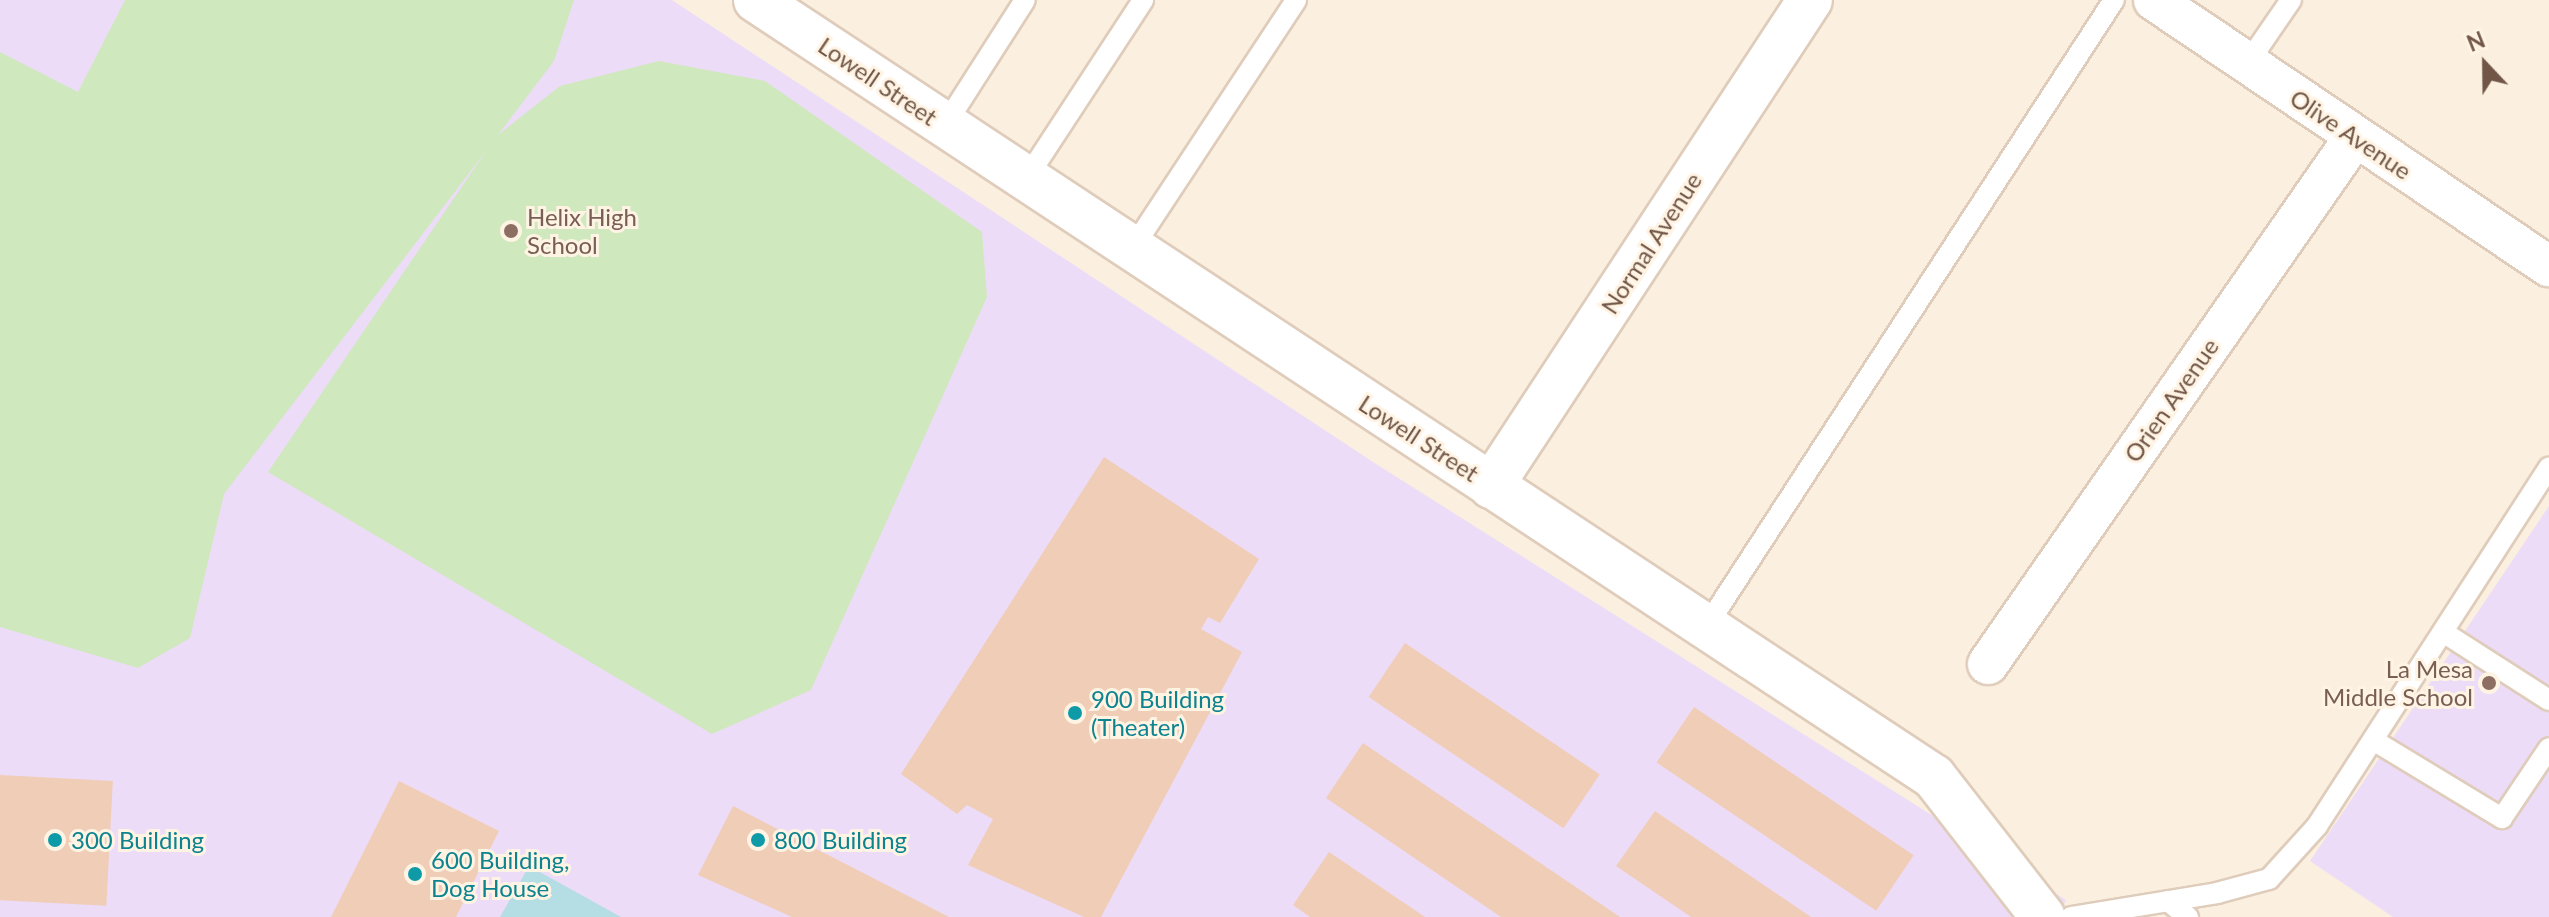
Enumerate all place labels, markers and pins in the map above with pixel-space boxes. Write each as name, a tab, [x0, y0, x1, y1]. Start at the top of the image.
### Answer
place label: Helix High School	[527, 203, 637, 259]
marker: Helix High School	[502, 222, 520, 240]
place label: La Mesa Middle School	[2323, 655, 2473, 711]
marker: La Mesa Middle School	[2480, 674, 2498, 692]
place label: 900 Building (Theater)	[1091, 685, 1224, 741]
marker: 900 Building (Theater)	[1066, 704, 1084, 722]
place label: 300 Building	[71, 826, 204, 854]
place label: 800 Building	[774, 826, 907, 854]
marker: 300 Building	[46, 831, 64, 849]
marker: 800 Building	[749, 831, 767, 849]
place label: 600 Building, Dog House	[431, 846, 569, 902]
marker: 600 Building, Dog House	[406, 865, 424, 883]

